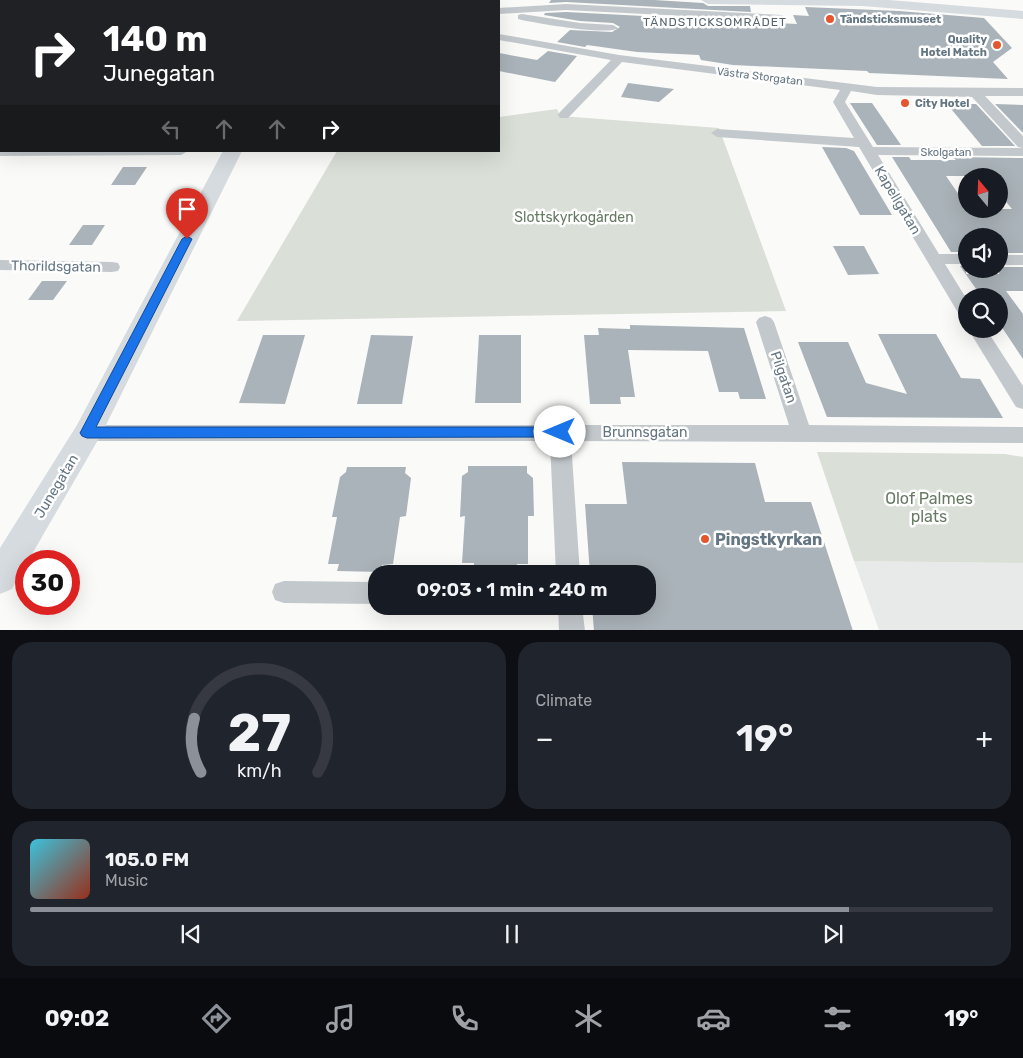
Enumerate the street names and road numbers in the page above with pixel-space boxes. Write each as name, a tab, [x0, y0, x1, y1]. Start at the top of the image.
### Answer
street label: Västra Storgatan	[716, 65, 804, 88]
street label: Skolgatan	[921, 146, 971, 159]
street label: Kapellgatan	[871, 163, 925, 238]
street label: Thorildsgatan	[11, 257, 101, 276]
street label: Pilgatan	[767, 349, 800, 405]
street label: Brunnsgatan	[603, 424, 687, 441]
street label: Junegatan	[31, 451, 82, 521]

